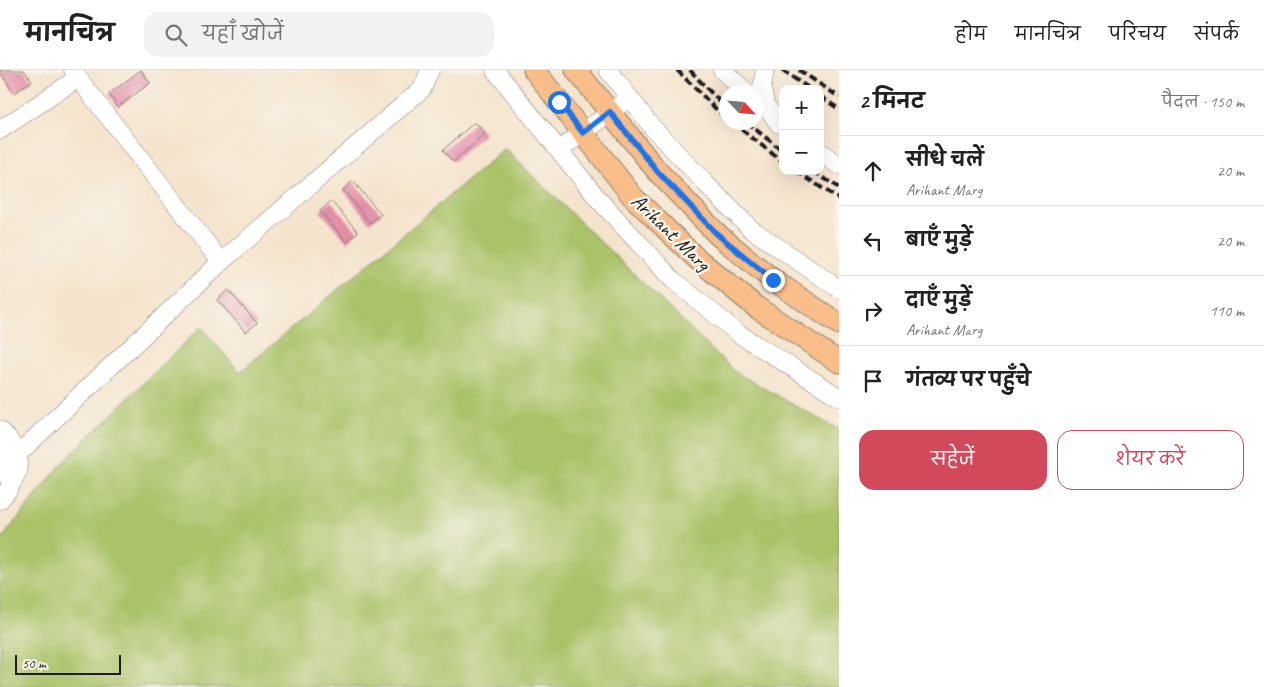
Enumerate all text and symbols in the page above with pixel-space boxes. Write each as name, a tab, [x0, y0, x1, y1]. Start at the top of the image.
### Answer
search box	[144, 12, 494, 57]
text: मानचित्र	[25, 18, 114, 48]
icon: search	[162, 21, 190, 49]
text: यहाँ खोजें	[202, 22, 284, 46]
text: होम	[955, 23, 987, 45]
text: मानचित्र	[1015, 23, 1081, 45]
text: परिचय	[1109, 23, 1166, 45]
text: संपर्क	[1194, 23, 1239, 45]
north arrow	[719, 85, 764, 130]
map controls	[779, 85, 824, 175]
button: +	[779, 85, 824, 130]
text: 2 मिनट	[859, 88, 925, 114]
route start	[548, 91, 571, 114]
text: पैदल · 150 m	[1162, 92, 1244, 112]
button: −	[779, 130, 824, 175]
text: सीधे चलें	[906, 148, 984, 172]
icon: ahead	[859, 157, 887, 185]
text: 20 m	[1217, 161, 1244, 181]
text: Arihant Marg	[906, 180, 982, 200]
street label: Arihant Marg	[626, 188, 717, 277]
icon: left	[859, 227, 887, 255]
text: बाएँ मुड़ें	[906, 228, 972, 252]
text: 20 m	[1217, 231, 1244, 251]
route end	[762, 269, 785, 292]
text: दाएँ मुड़ें	[906, 288, 972, 312]
icon: right	[859, 297, 887, 325]
text: 110 m	[1210, 301, 1244, 321]
text: Arihant Marg	[906, 320, 982, 340]
icon: arrive	[859, 367, 887, 395]
text: गंतव्य पर पहुँचे	[906, 368, 1031, 392]
button: सहेजें	[859, 430, 1047, 490]
button: शेयर करें	[1057, 430, 1244, 490]
scale bar	[15, 652, 121, 675]
text: 50 m	[22, 655, 46, 672]

